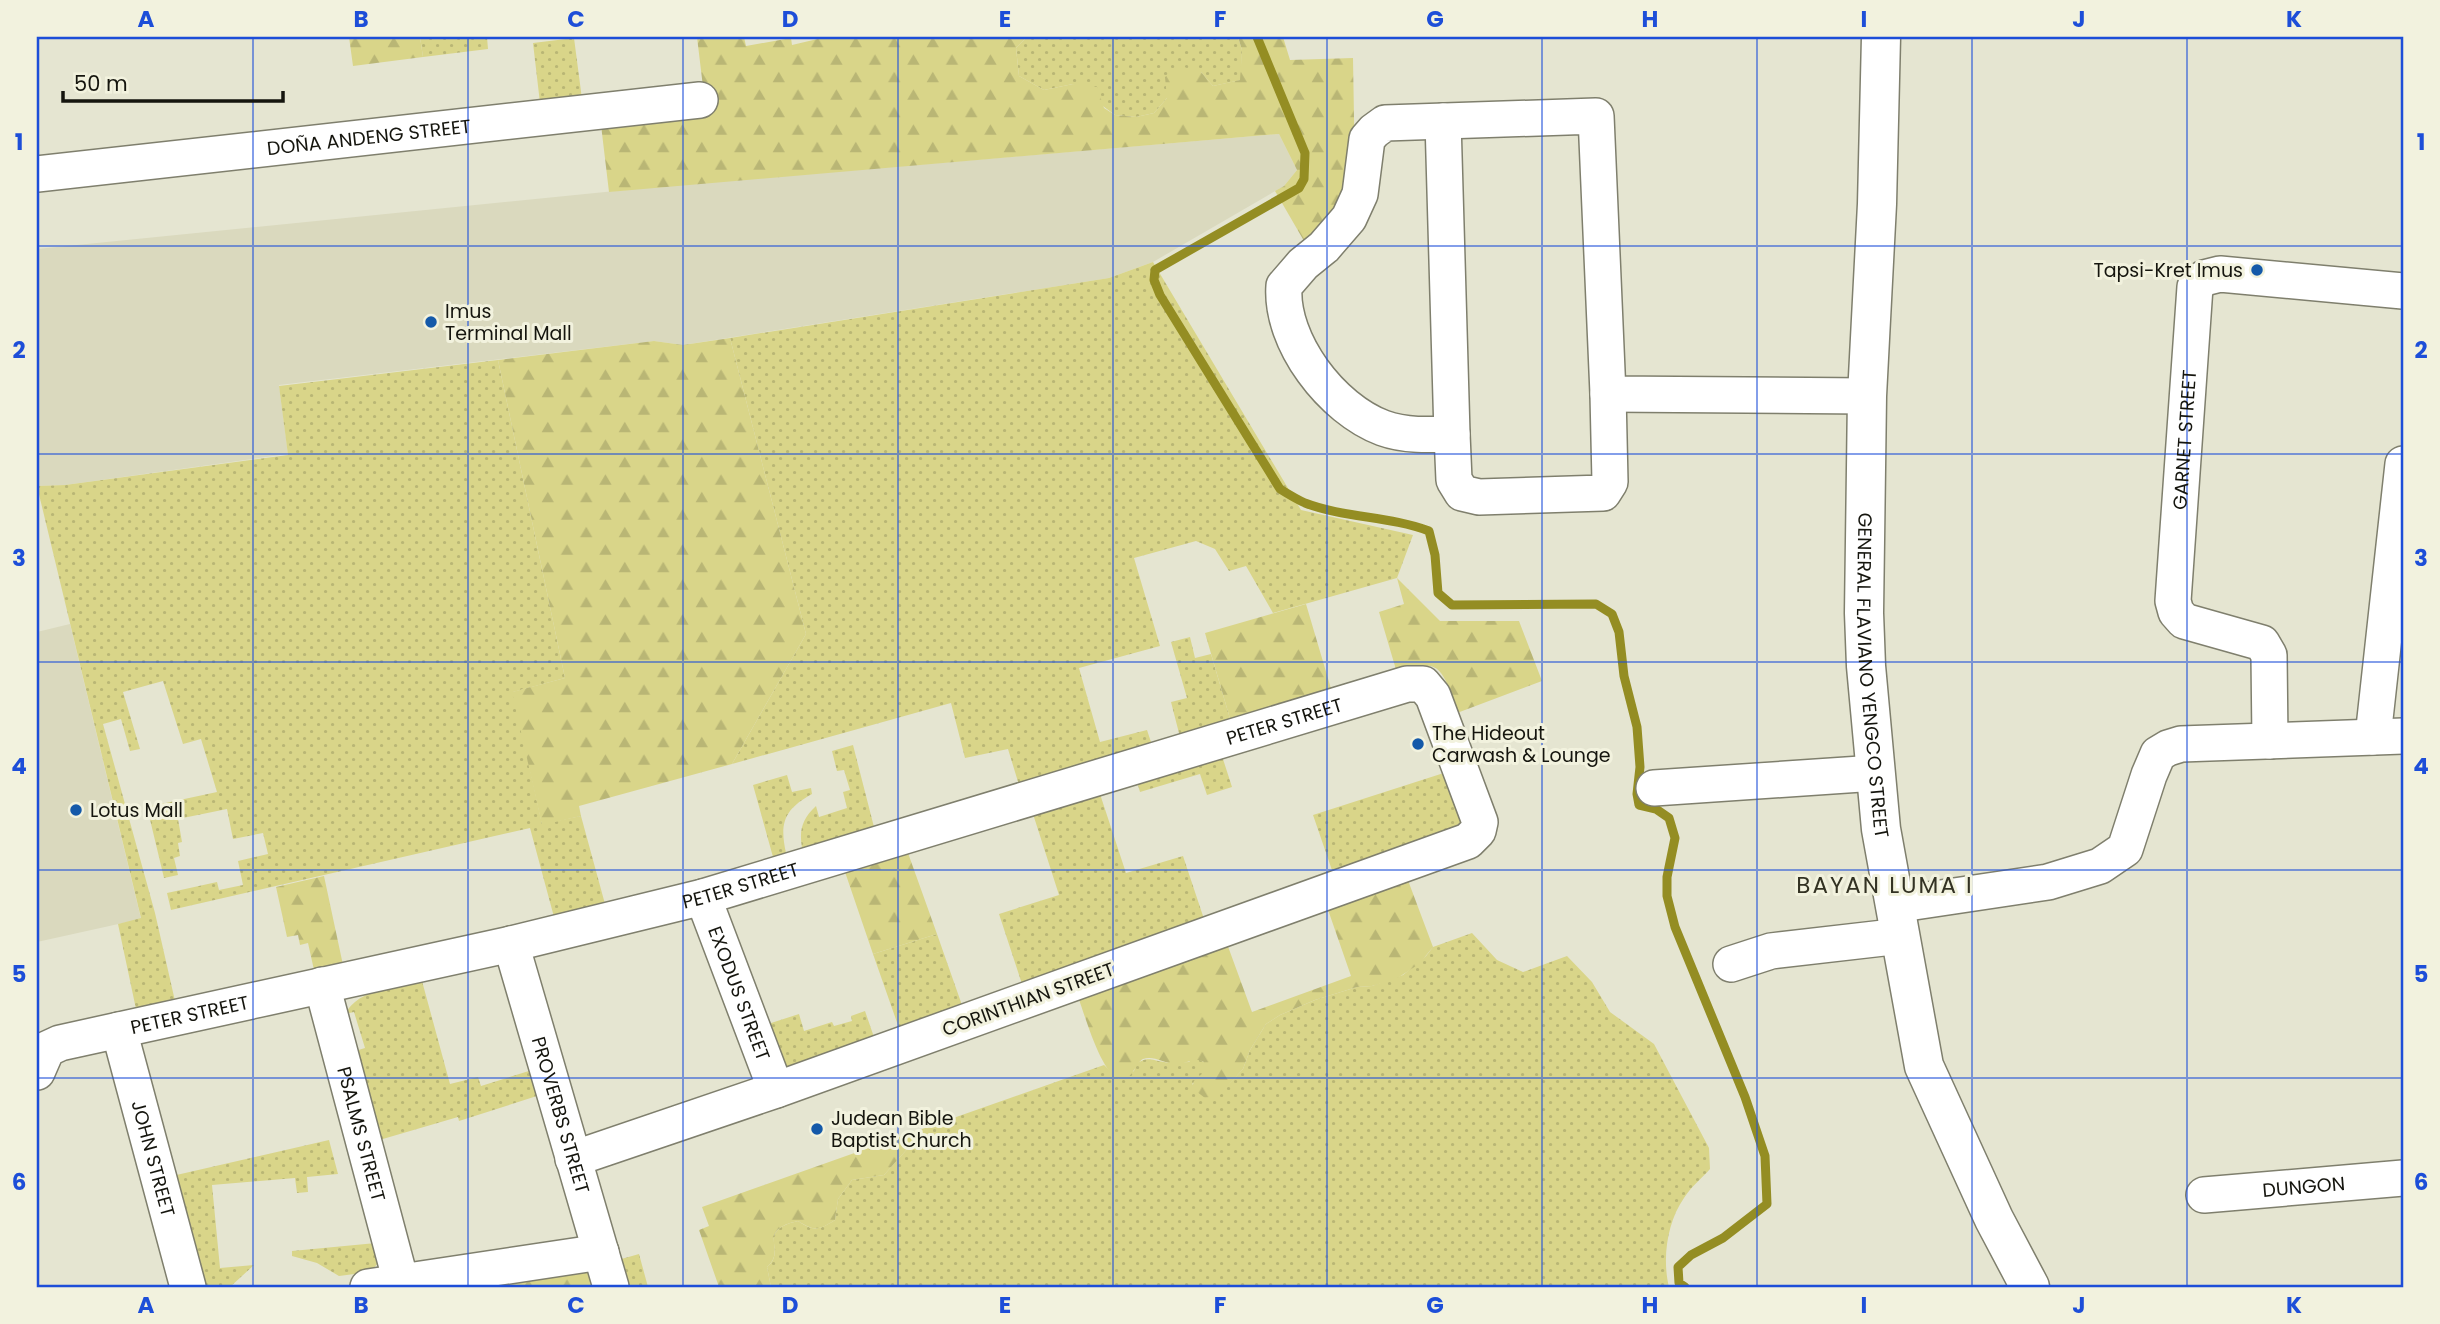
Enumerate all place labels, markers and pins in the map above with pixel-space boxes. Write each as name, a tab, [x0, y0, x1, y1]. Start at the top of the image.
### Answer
place label: Tapsi-Kret Imus	[2093, 257, 2243, 284]
marker: Tapsi-Kret Imus	[2249, 262, 2265, 278]
place label: Imus Terminal Mall	[445, 298, 572, 347]
marker: Imus Terminal Mall	[423, 314, 439, 330]
place label: The Hideout Carwash & Lounge	[1432, 720, 1611, 769]
marker: The Hideout Carwash & Lounge	[1410, 736, 1426, 752]
place label: Lotus Mall	[90, 797, 183, 824]
marker: Lotus Mall	[68, 802, 84, 818]
place label: Judean Bible Baptist Church	[831, 1105, 972, 1154]
marker: Judean Bible Baptist Church	[809, 1121, 825, 1137]

